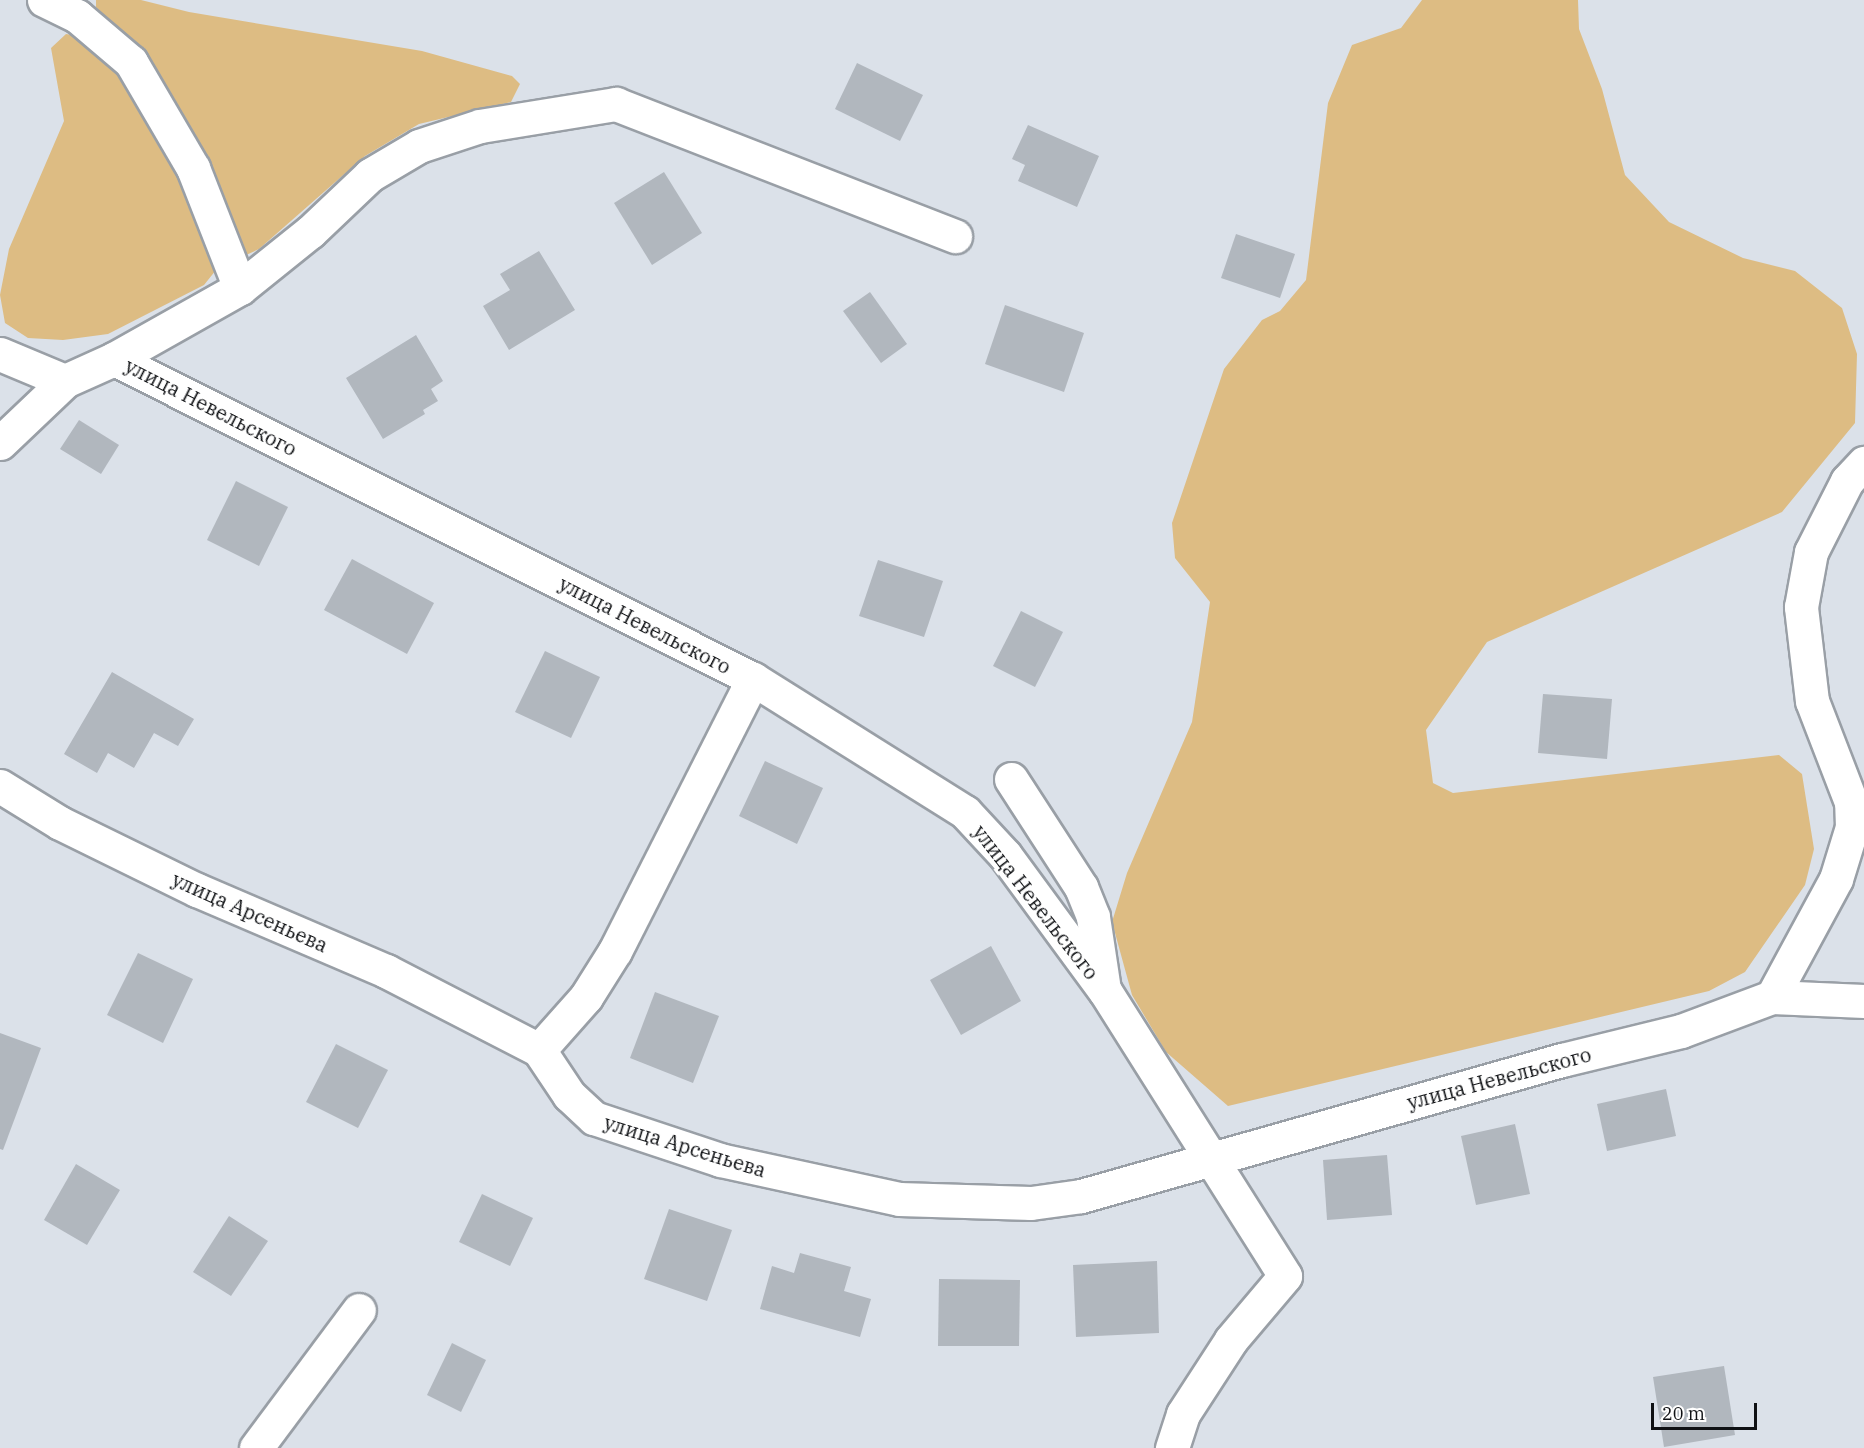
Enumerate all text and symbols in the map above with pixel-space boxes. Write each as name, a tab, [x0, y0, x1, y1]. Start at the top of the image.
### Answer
street label: улица Невельского	[121, 353, 301, 461]
street label: улица Невельского	[555, 571, 735, 679]
street label: улица Невельского	[968, 820, 1104, 984]
street label: улица Арсеньева	[168, 867, 332, 957]
street label: улица Невельского	[1404, 1042, 1594, 1114]
street label: улица Арсеньева	[601, 1110, 769, 1182]
scale bar	[1654, 1391, 1760, 1429]
text: 20 m	[1662, 1402, 1705, 1425]

